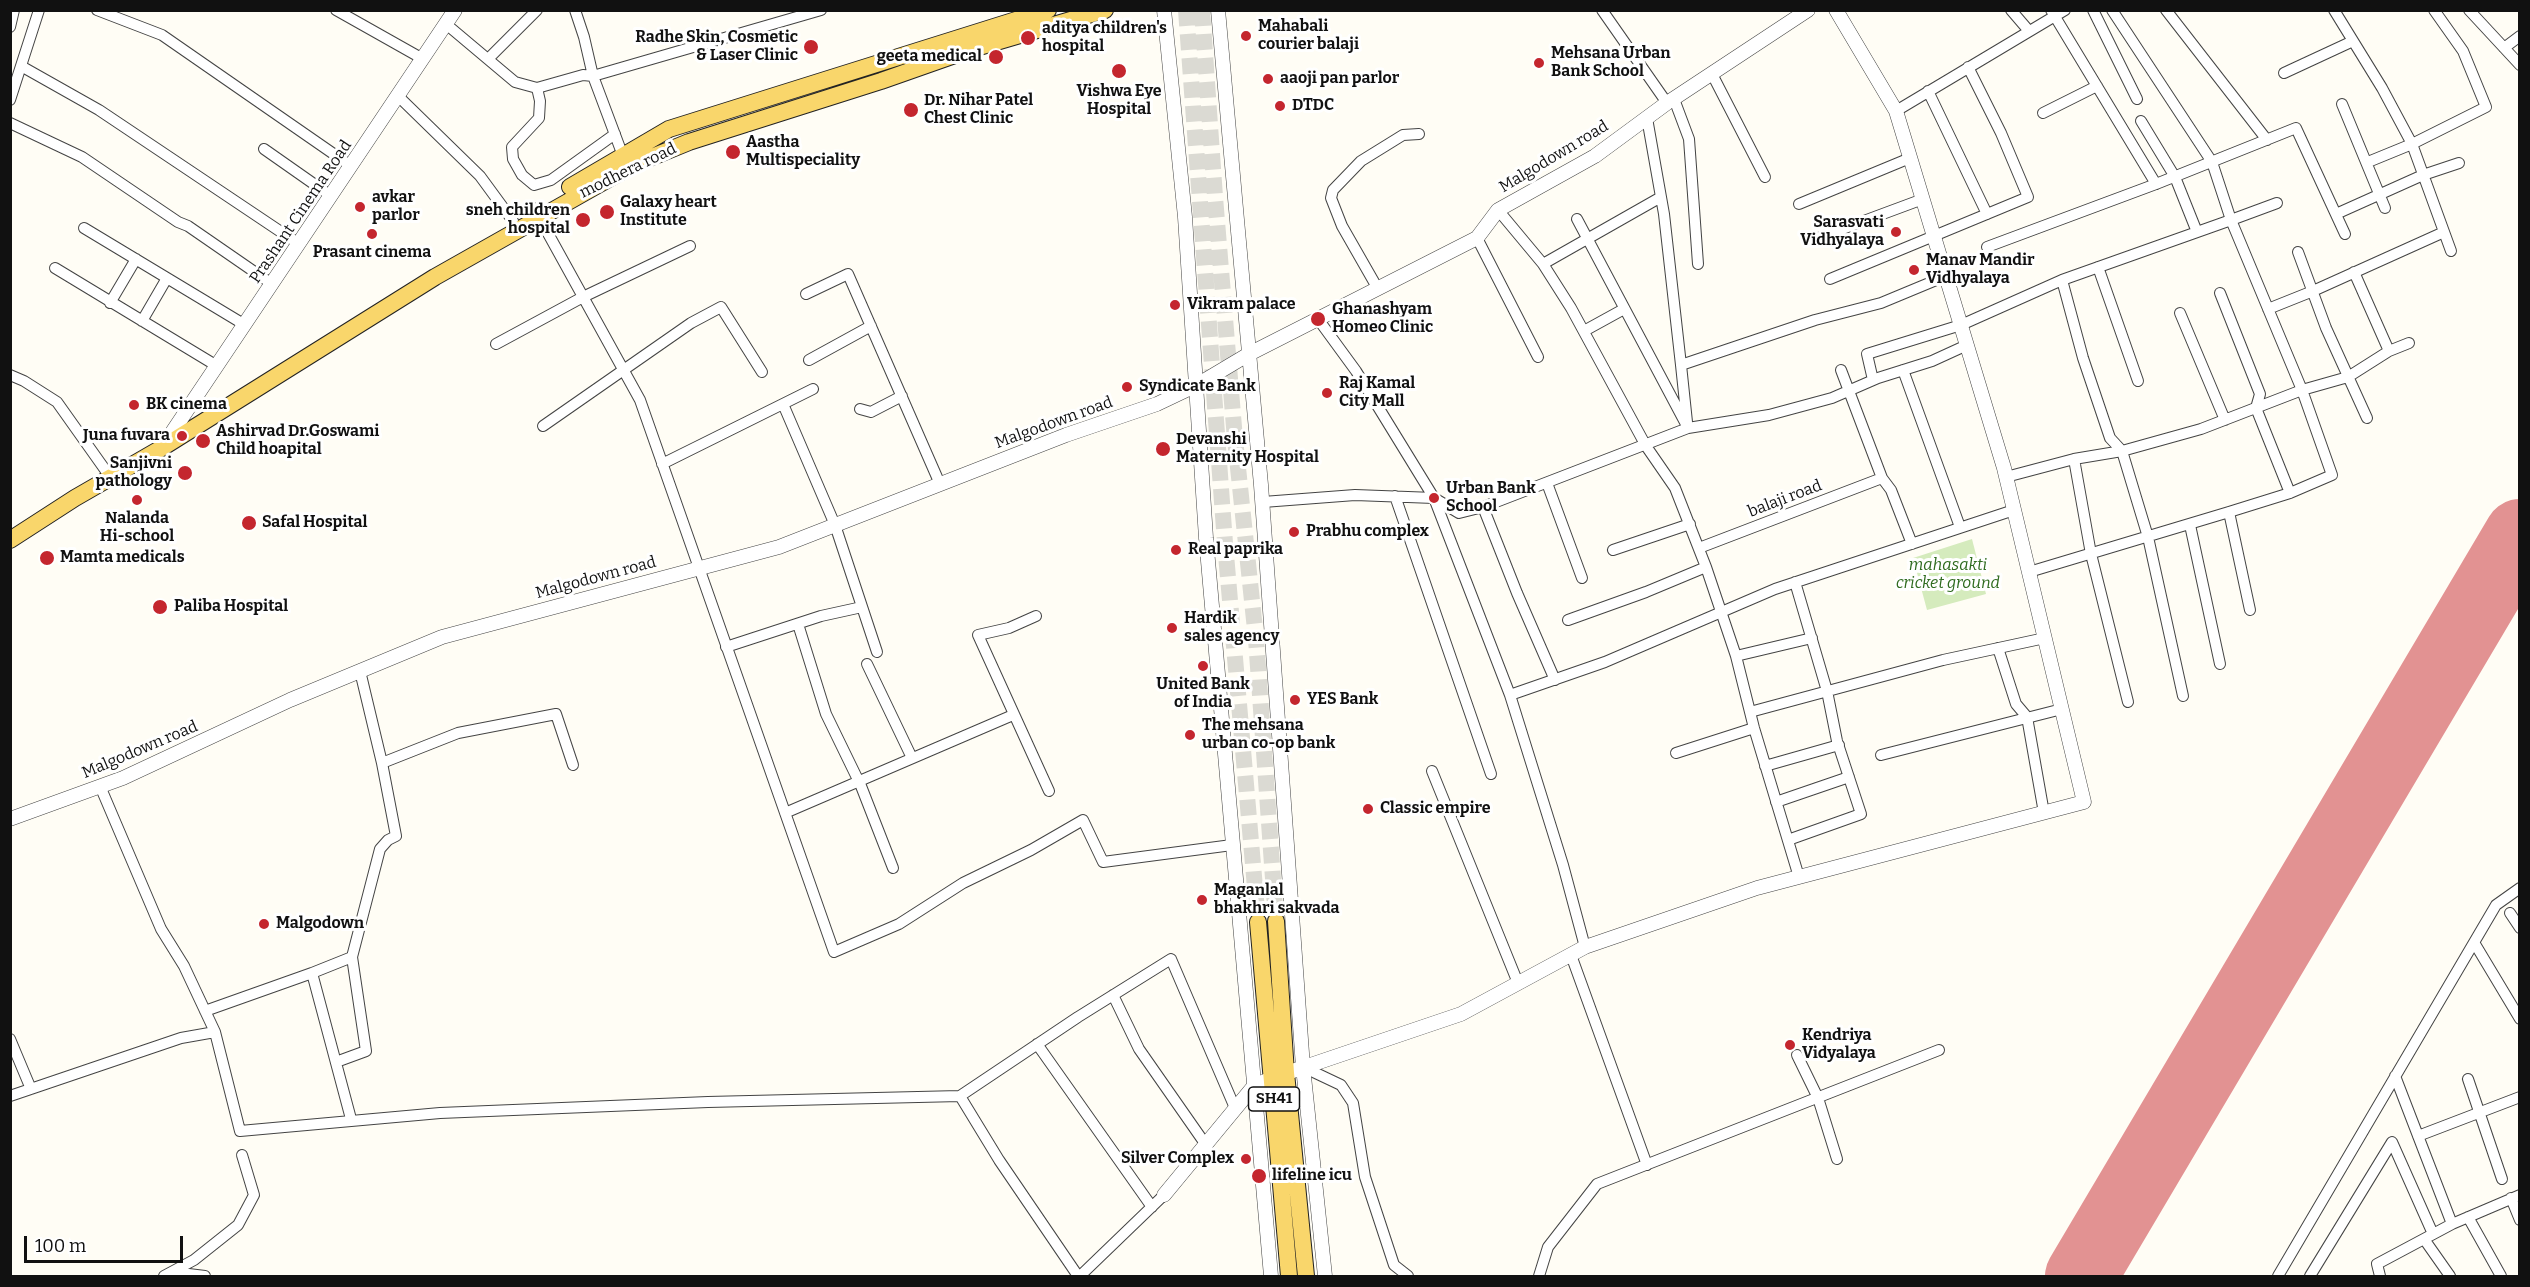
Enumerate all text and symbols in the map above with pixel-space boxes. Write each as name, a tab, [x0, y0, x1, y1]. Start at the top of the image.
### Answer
place label: Mahabali courier balaji	[1258, 17, 1359, 55]
place label: aditya children's hospital	[1042, 19, 1167, 57]
place label: Radhe Skin, Cosmetic & Laser Clinic	[635, 28, 798, 66]
marker: aditya children's hospital	[1019, 29, 1037, 47]
marker: Mahabali courier balaji	[1239, 29, 1253, 43]
marker: Radhe Skin, Cosmetic & Laser Clinic	[802, 38, 820, 56]
place label: Mehsana Urban Bank School	[1551, 44, 1671, 82]
place label: geeta medical	[877, 47, 982, 67]
marker: geeta medical	[987, 48, 1005, 66]
marker: Mehsana Urban Bank School	[1532, 56, 1546, 70]
marker: Vishwa Eye Hospital	[1110, 62, 1128, 80]
place label: aaoji pan parlor	[1280, 69, 1399, 89]
marker: aaoji pan parlor	[1261, 72, 1275, 86]
place label: Vishwa Eye Hospital	[1076, 82, 1162, 120]
place label: Dr. Nihar Patel Chest Clinic	[924, 91, 1033, 129]
place label: DTDC	[1292, 96, 1334, 116]
marker: DTDC	[1273, 99, 1287, 113]
marker: Dr. Nihar Patel Chest Clinic	[902, 101, 920, 119]
street label: Malgodown road	[1496, 117, 1612, 197]
place label: Aastha Multispeciality	[746, 133, 860, 171]
street label: Prashant Cinema Road	[246, 137, 356, 287]
street label: modhera road	[576, 139, 680, 203]
marker: Aastha Multispeciality	[724, 143, 742, 161]
place label: avkar parlor	[372, 188, 420, 226]
place label: Galaxy heart Institute	[620, 193, 717, 231]
marker: avkar parlor	[353, 200, 367, 214]
place label: sneh children hospital	[466, 201, 570, 239]
marker: Galaxy heart Institute	[598, 203, 616, 221]
marker: sneh children hospital	[574, 211, 592, 229]
place label: Sarasvati Vidhyalaya	[1800, 213, 1884, 251]
marker: Sarasvati Vidhyalaya	[1889, 225, 1903, 239]
marker: Prasant cinema	[365, 227, 379, 241]
place label: Prasant cinema	[313, 243, 431, 263]
place label: Manav Mandir Vidhyalaya	[1926, 251, 2035, 289]
marker: Manav Mandir Vidhyalaya	[1907, 263, 1921, 277]
place label: Vikram palace	[1187, 295, 1296, 315]
marker: Vikram palace	[1168, 298, 1182, 312]
place label: Ghanashyam Homeo Clinic	[1332, 300, 1433, 338]
marker: Ghanashyam Homeo Clinic	[1309, 310, 1327, 328]
place label: Raj Kamal City Mall	[1339, 374, 1415, 412]
place label: Syndicate Bank	[1139, 377, 1256, 397]
marker: Syndicate Bank	[1120, 380, 1134, 394]
marker: Raj Kamal City Mall	[1320, 386, 1334, 400]
street label: Malgodown road	[993, 393, 1115, 453]
place label: BK cinema	[146, 395, 227, 415]
marker: BK cinema	[127, 398, 141, 412]
place label: Ashirvad Dr.Goswami Child hoapital	[216, 422, 379, 460]
place label: Juna fuvara	[83, 426, 170, 446]
marker: Juna fuvara	[175, 429, 189, 443]
place label: Devanshi Maternity Hospital	[1176, 430, 1319, 468]
marker: Ashirvad Dr.Goswami Child hoapital	[194, 432, 212, 450]
marker: Devanshi Maternity Hospital	[1154, 440, 1172, 458]
place label: Sanjivni pathology	[96, 454, 172, 492]
marker: Sanjivni pathology	[176, 464, 194, 482]
street label: balaji road	[1745, 476, 1825, 522]
place label: Urban Bank School	[1446, 479, 1536, 517]
marker: Urban Bank School	[1427, 491, 1441, 505]
marker: Nalanda Hi-school	[130, 493, 144, 507]
place label: Nalanda Hi-school	[100, 509, 174, 547]
place label: Safal Hospital	[262, 513, 367, 533]
marker: Safal Hospital	[240, 514, 258, 532]
place label: Prabhu complex	[1306, 522, 1429, 542]
marker: Prabhu complex	[1287, 525, 1301, 539]
place label: Real paprika	[1188, 540, 1283, 560]
marker: Real paprika	[1169, 543, 1183, 557]
place label: Mamta medicals	[60, 548, 185, 568]
marker: Mamta medicals	[38, 549, 56, 567]
street label: Malgodown road	[534, 553, 658, 603]
park label: mahasakti cricket ground	[1896, 556, 2000, 594]
place label: Paliba Hospital	[174, 597, 288, 617]
marker: Paliba Hospital	[151, 598, 169, 616]
place label: Hardik sales agency	[1184, 609, 1279, 647]
marker: Hardik sales agency	[1165, 621, 1179, 635]
marker: United Bank of India	[1196, 659, 1210, 673]
place label: United Bank of India	[1156, 675, 1250, 713]
place label: YES Bank	[1307, 690, 1378, 710]
marker: YES Bank	[1288, 693, 1302, 707]
place label: The mehsana urban co-op bank	[1202, 716, 1335, 754]
street label: Malgodown road	[79, 717, 201, 783]
marker: The mehsana urban co-op bank	[1183, 728, 1197, 742]
place label: Classic empire	[1380, 799, 1491, 819]
marker: Classic empire	[1361, 802, 1375, 816]
place label: Maganlal bhakhri sakvada	[1214, 881, 1340, 919]
marker: Maganlal bhakhri sakvada	[1195, 893, 1209, 907]
place label: Malgodown	[276, 914, 364, 934]
marker: Malgodown	[257, 917, 271, 931]
place label: Kendriya Vidyalaya	[1802, 1026, 1876, 1064]
marker: Kendriya Vidyalaya	[1783, 1038, 1797, 1052]
road number: SH41	[1248, 1087, 1300, 1111]
place label: Silver Complex	[1121, 1149, 1234, 1169]
marker: Silver Complex	[1239, 1152, 1253, 1166]
place label: lifeline icu	[1272, 1166, 1352, 1186]
marker: lifeline icu	[1250, 1167, 1268, 1185]
scale bar	[27, 1224, 186, 1262]
text: 100 m	[35, 1235, 86, 1257]

